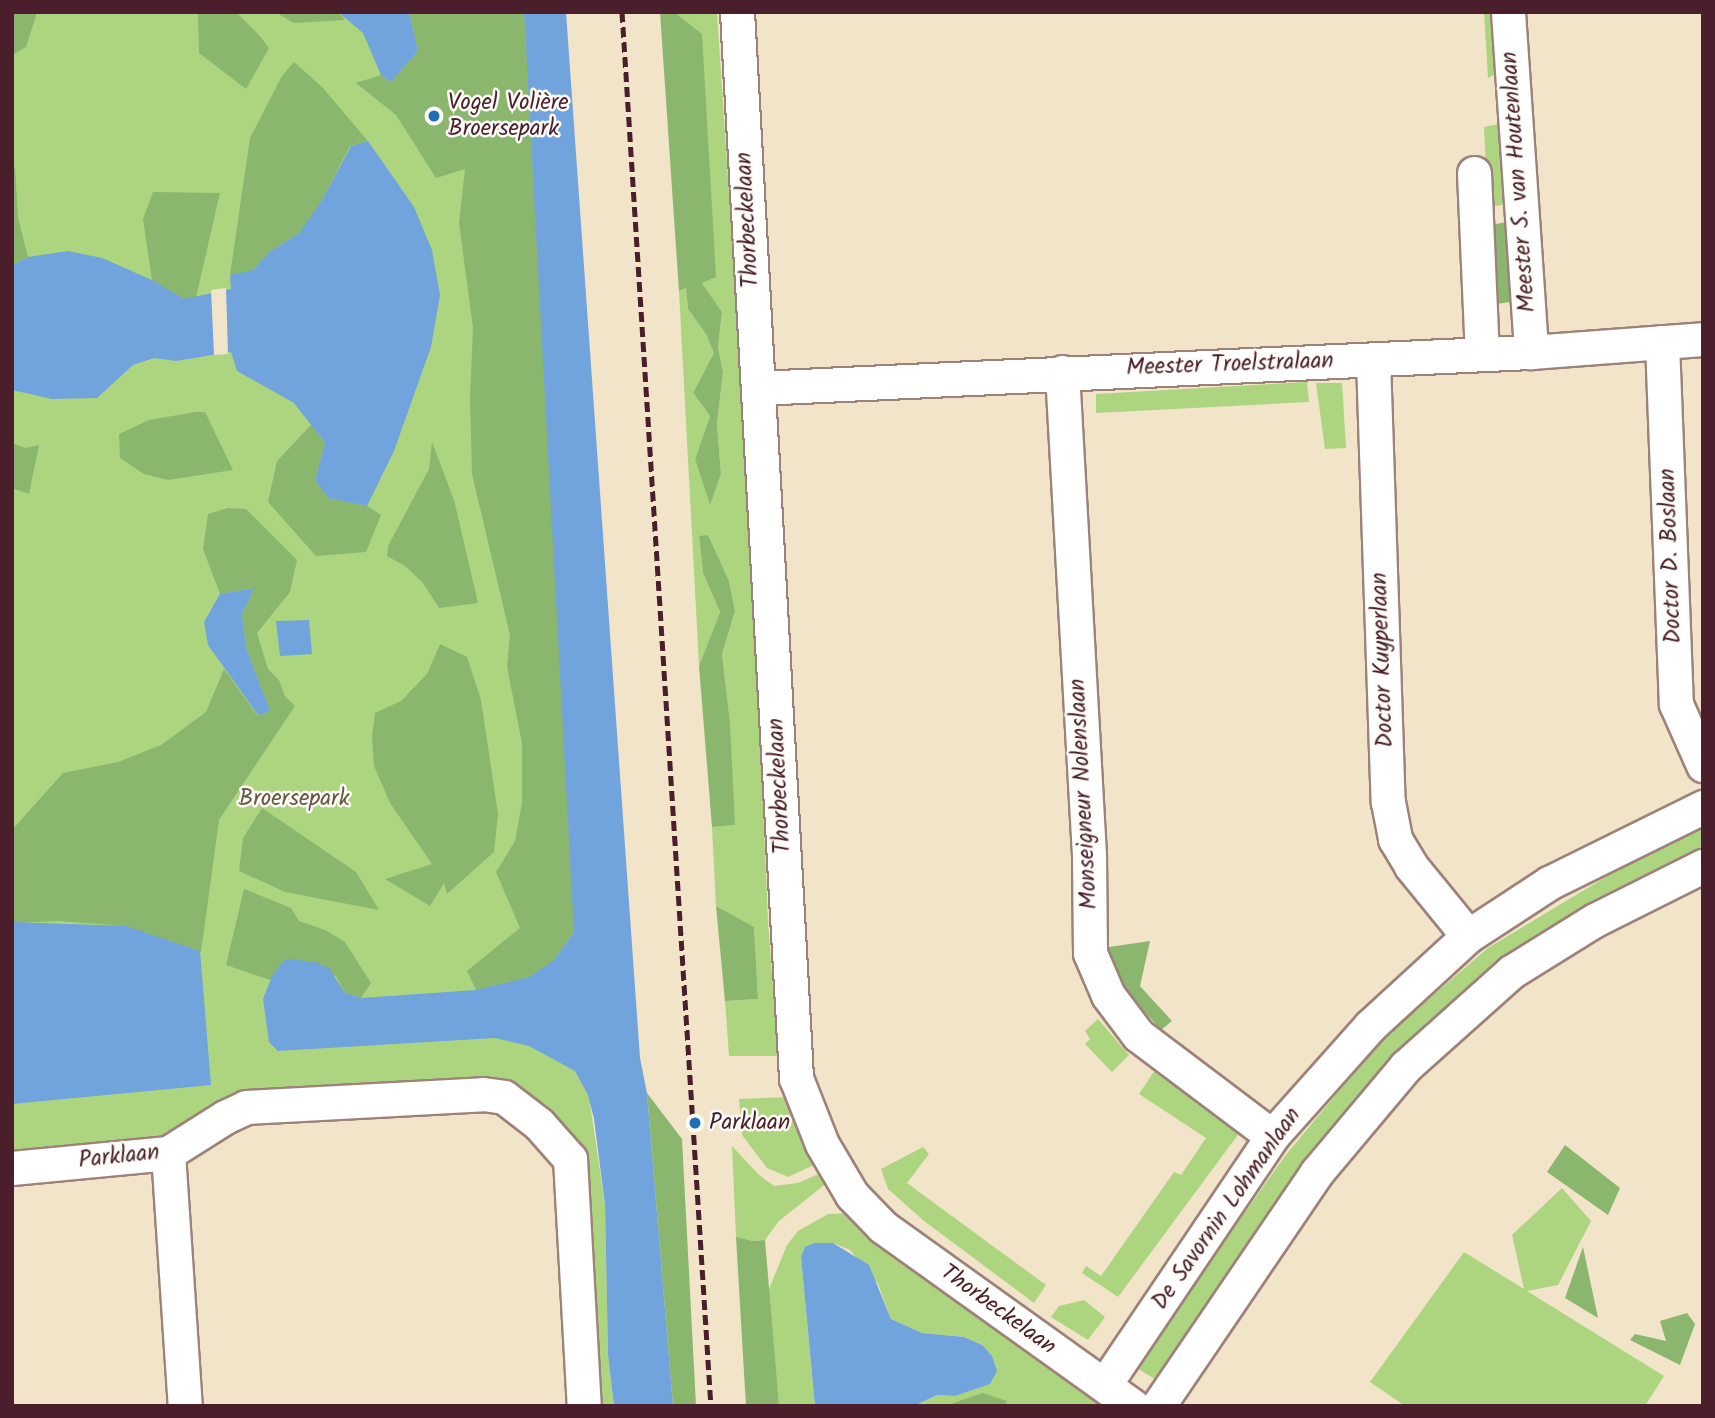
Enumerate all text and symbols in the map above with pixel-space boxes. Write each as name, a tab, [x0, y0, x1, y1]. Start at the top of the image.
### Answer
street label: Meester S. van Houtenlaan	[1496, 51, 1542, 313]
place label: Vogel Volière Broersepark	[448, 89, 569, 143]
marker: Vogel Volière Broersepark	[426, 108, 442, 124]
street label: Thorbeckelaan	[731, 151, 765, 289]
street label: Meester Troelstralaan	[1126, 348, 1334, 382]
street label: Doctor D. Boslaan	[1654, 468, 1688, 644]
street label: Doctor Kuyperlaan	[1366, 572, 1400, 748]
street label: Monseigneur Nolenslaan	[1064, 678, 1104, 910]
street label: Thorbeckelaan	[763, 717, 797, 855]
park label: Broersepark	[239, 785, 349, 813]
street label: De Savornin Lohmanlaan	[1147, 1103, 1307, 1315]
place label: Parklaan	[709, 1109, 790, 1137]
marker: Parklaan	[687, 1115, 703, 1131]
street label: Parklaan	[77, 1139, 161, 1175]
street label: Thorbeckelaan	[935, 1259, 1061, 1361]

